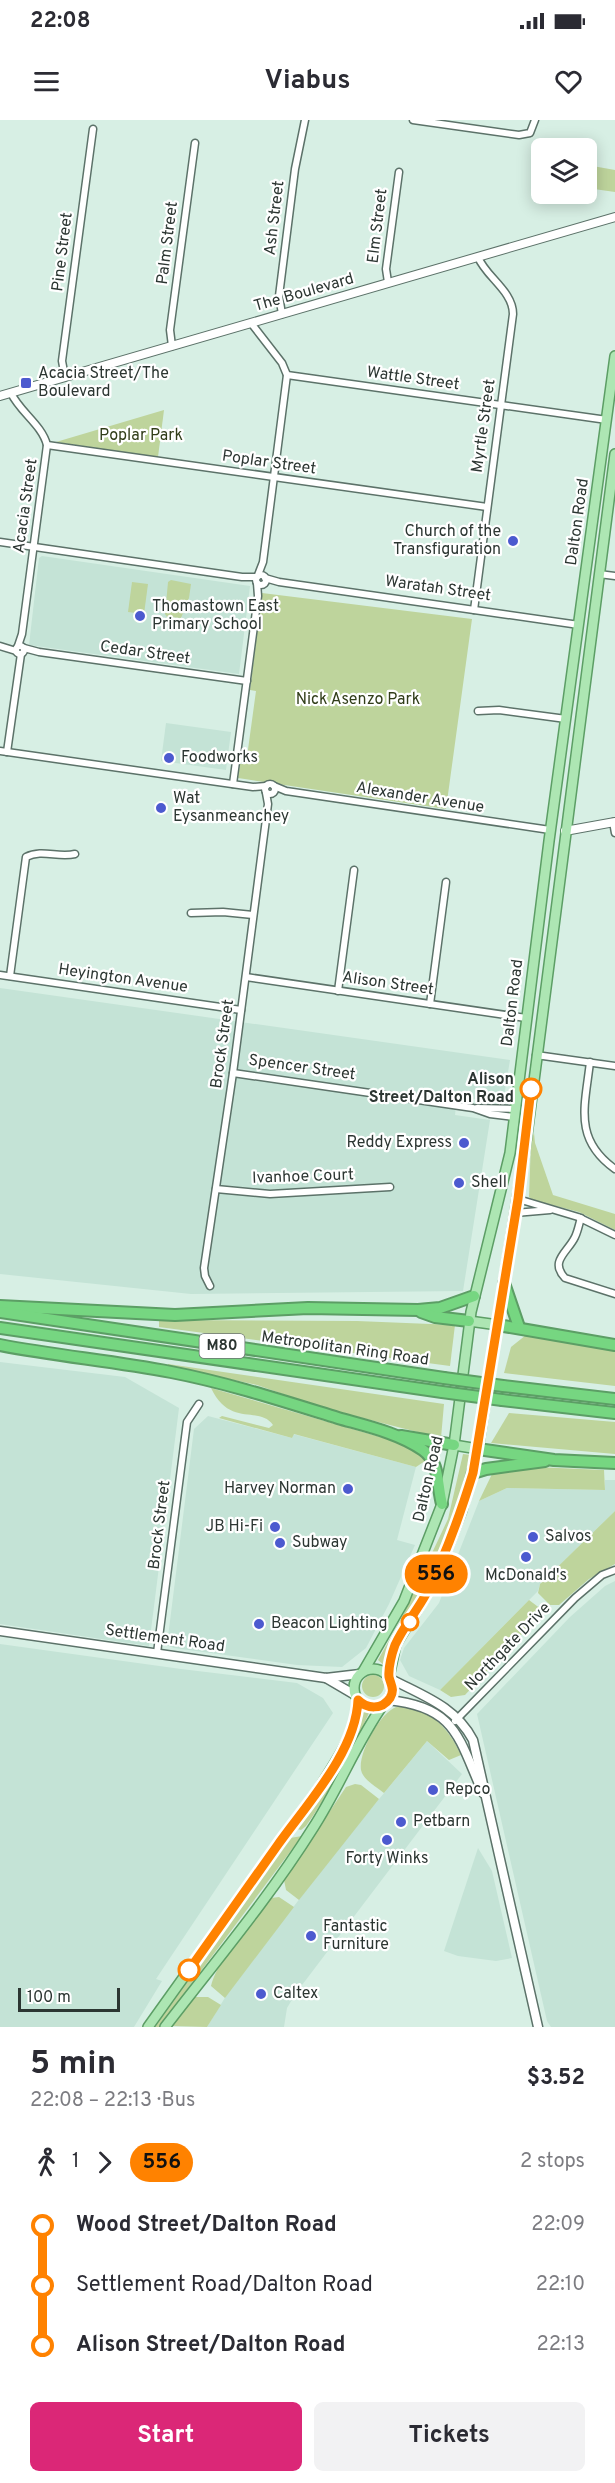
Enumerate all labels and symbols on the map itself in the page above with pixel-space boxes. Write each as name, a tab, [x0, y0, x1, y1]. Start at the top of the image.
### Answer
street label: Ash Street	[260, 180, 290, 256]
street label: Elm Street	[363, 187, 393, 265]
street label: Palm Street	[153, 200, 183, 286]
street label: Pine Street	[48, 211, 78, 293]
street label: The Boulevard	[252, 269, 356, 317]
street label: Wattle Street	[365, 363, 461, 395]
place label: Acacia Street/The Boulevard	[38, 364, 169, 402]
marker: Acacia Street/The Boulevard	[19, 376, 33, 390]
street label: Myrtle Street	[468, 378, 500, 474]
park label: Poplar Park	[99, 426, 183, 446]
street label: Poplar Street	[221, 446, 317, 480]
street label: Acacia Street	[9, 457, 43, 555]
street label: Dalton Road	[562, 477, 594, 567]
place label: Church of the Transfiguration	[393, 522, 501, 560]
marker: Church of the Transfiguration	[506, 534, 520, 548]
street label: Waratah Street	[384, 572, 492, 606]
place label: Thomastown East Primary School	[152, 597, 279, 635]
marker: Thomastown East Primary School	[133, 609, 147, 623]
street label: Cedar Street	[99, 637, 191, 669]
park label: Nick Asenzo Park	[296, 690, 420, 710]
place label: Foodworks	[181, 748, 258, 768]
marker: Foodworks	[162, 751, 176, 765]
street label: Alexander Avenue	[354, 778, 486, 818]
place label: Wat Eysanmeanchey	[173, 789, 289, 827]
marker: Wat Eysanmeanchey	[154, 801, 168, 815]
street label: Dalton Road	[498, 958, 528, 1048]
street label: Heyington Avenue	[57, 960, 189, 998]
street label: Alison Street	[341, 968, 435, 1000]
street label: Brock Street	[207, 998, 239, 1090]
street label: Spencer Street	[247, 1051, 357, 1085]
place label: Alison Street/Dalton Road	[369, 1070, 514, 1108]
marker: Alison Street/Dalton Road	[520, 1078, 542, 1100]
place label: Reddy Express	[346, 1133, 452, 1153]
marker: Reddy Express	[457, 1136, 471, 1150]
street label: Ivanhoe Court	[252, 1165, 354, 1189]
place label: Shell	[471, 1173, 507, 1193]
marker: Shell	[452, 1176, 466, 1190]
street label: Metropolitan Ring Road	[260, 1327, 430, 1371]
road number: M80	[200, 1334, 244, 1358]
street label: Dalton Road	[409, 1434, 449, 1524]
street label: Brock Street	[145, 1479, 175, 1571]
place label: Harvey Norman	[224, 1479, 336, 1499]
marker: Harvey Norman	[341, 1482, 355, 1496]
place label: JB Hi-Fi	[205, 1517, 263, 1537]
marker: JB Hi-Fi	[268, 1520, 282, 1534]
place label: Salvos	[545, 1527, 592, 1547]
marker: Salvos	[526, 1530, 540, 1544]
place label: Subway	[292, 1533, 348, 1553]
marker: Subway	[273, 1536, 287, 1550]
marker: McDonald's	[519, 1550, 533, 1564]
line badge: 556	[402, 1554, 470, 1594]
place label: McDonald's	[485, 1566, 567, 1586]
street label: Northgate Drive	[461, 1599, 555, 1695]
unlabelled marker	[401, 1613, 419, 1631]
place label: Beacon Lighting	[271, 1614, 387, 1634]
marker: Beacon Lighting	[252, 1617, 266, 1631]
street label: Settlement Road	[104, 1621, 226, 1657]
place label: Repco	[445, 1780, 490, 1800]
marker: Repco	[426, 1783, 440, 1797]
place label: Petbarn	[413, 1812, 470, 1832]
marker: Petbarn	[394, 1815, 408, 1829]
marker: Forty Winks	[380, 1833, 394, 1847]
place label: Forty Winks	[346, 1849, 428, 1869]
place label: Fantastic Furniture	[323, 1917, 389, 1955]
marker: Fantastic Furniture	[304, 1929, 318, 1943]
unlabelled marker	[178, 1959, 200, 1981]
place label: Caltex	[273, 1984, 318, 2004]
scale bar	[18, 1985, 120, 2012]
marker: Caltex	[254, 1987, 268, 2001]

